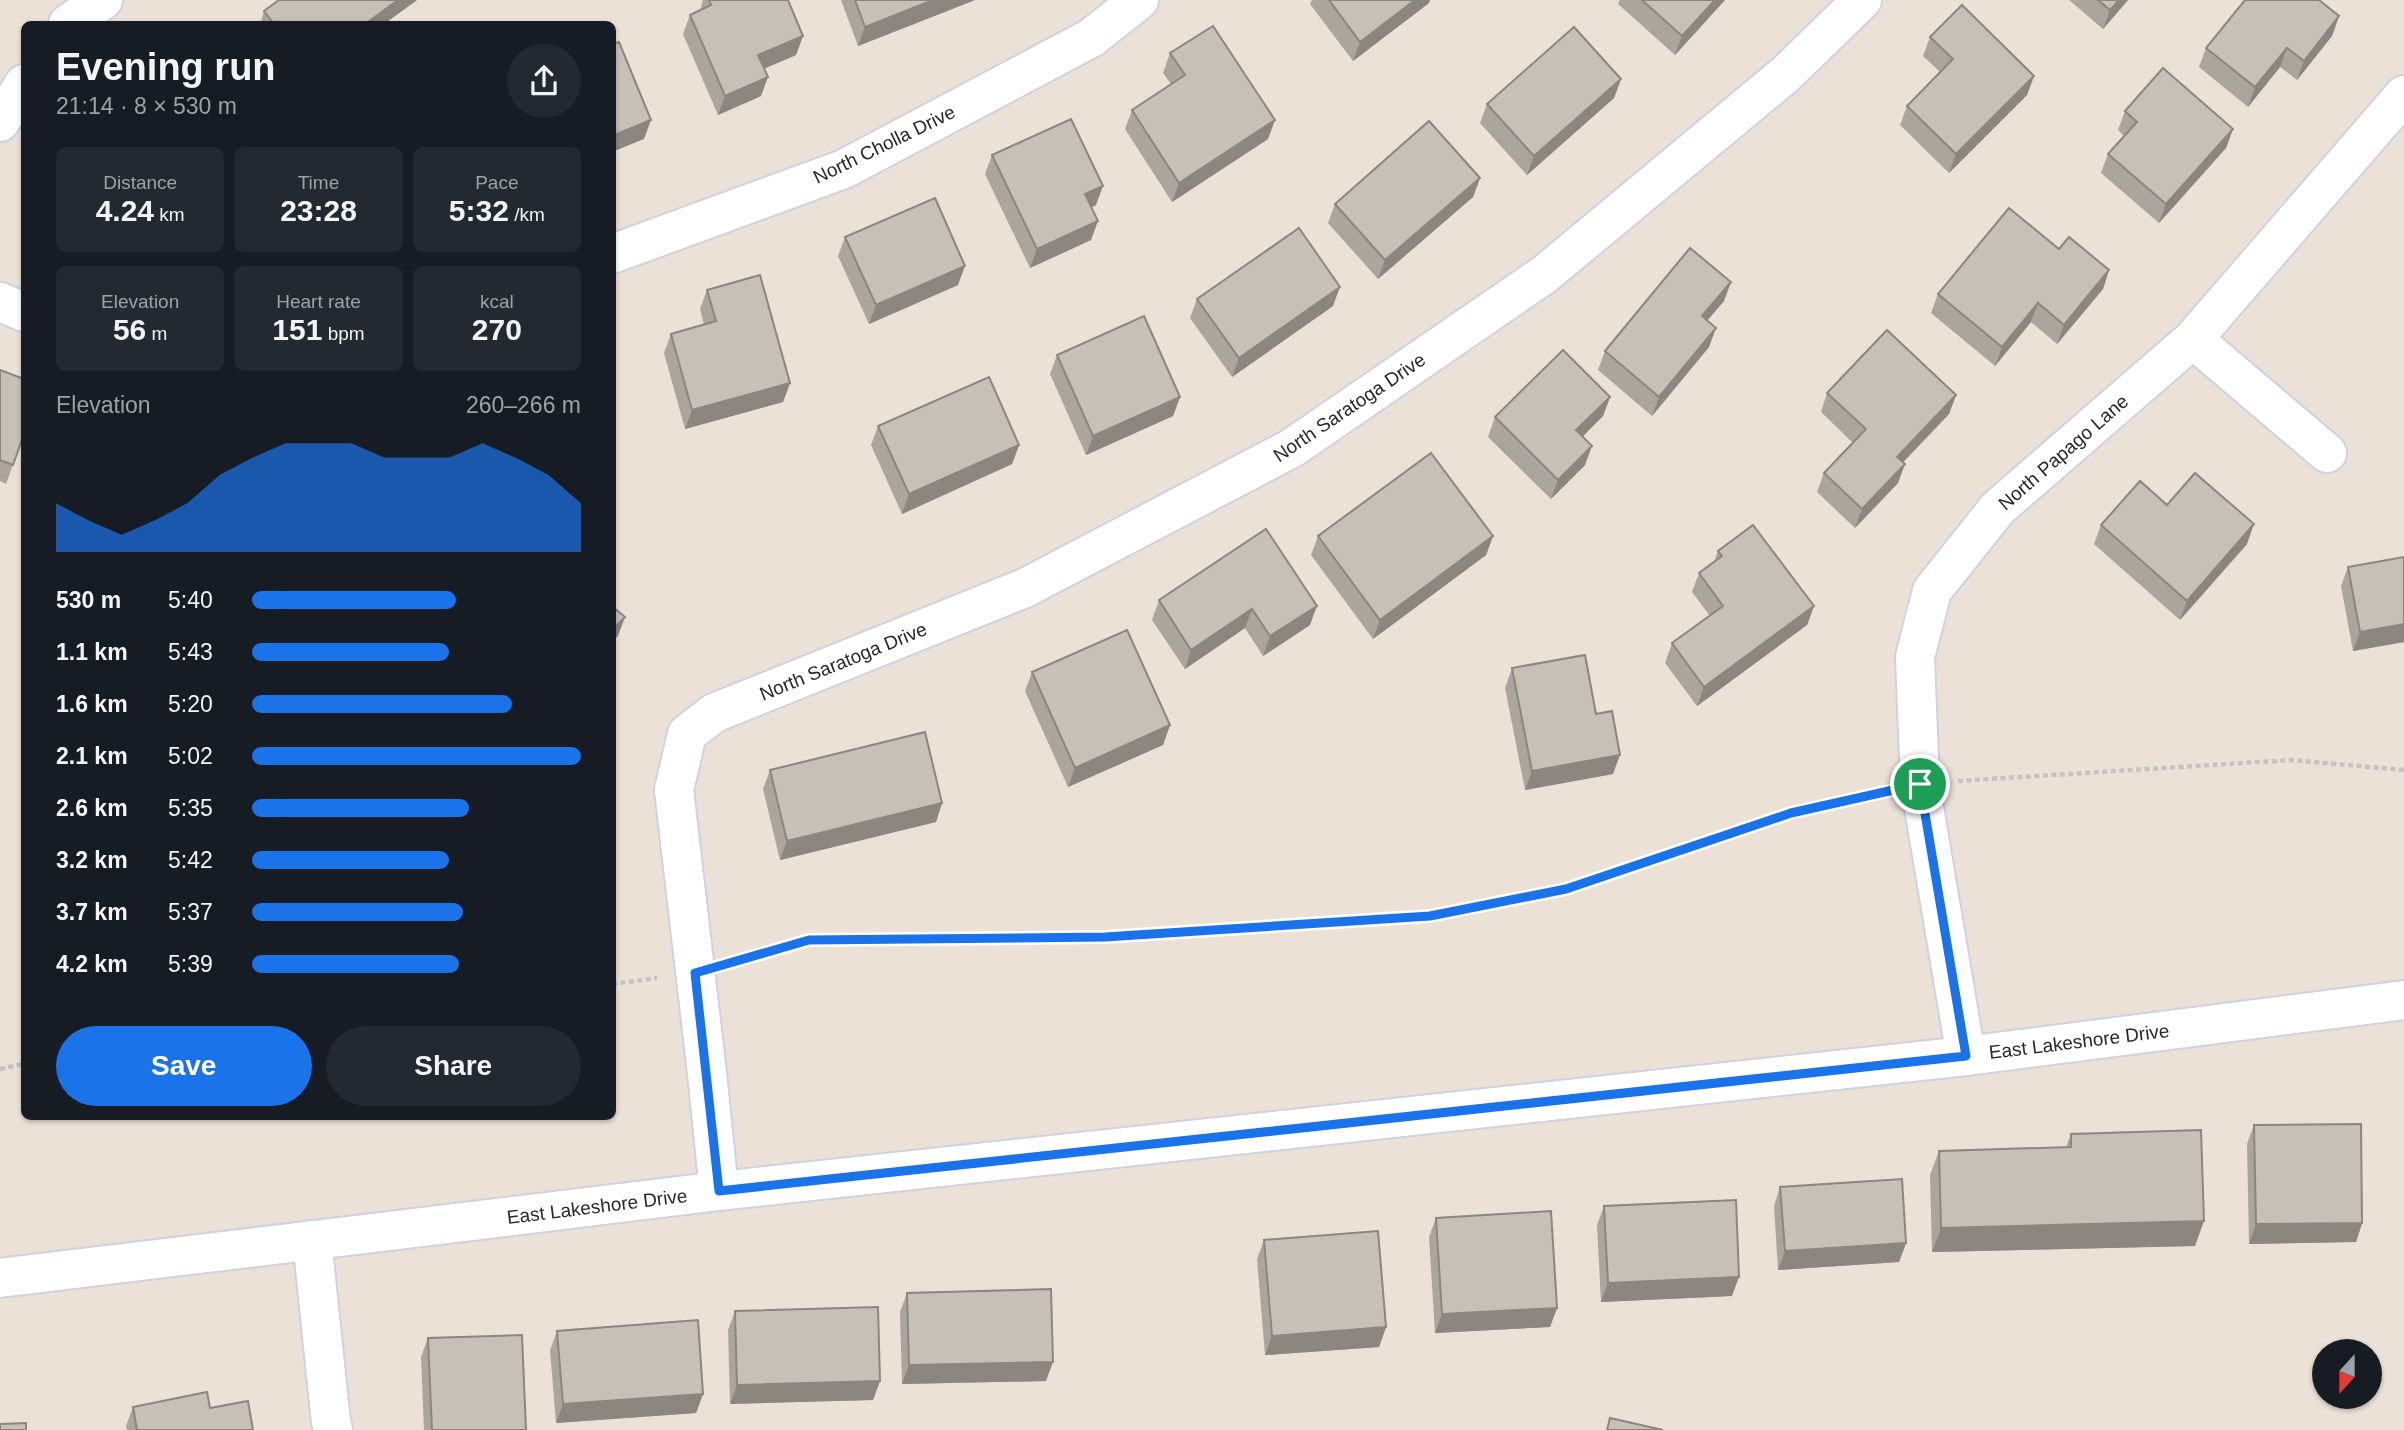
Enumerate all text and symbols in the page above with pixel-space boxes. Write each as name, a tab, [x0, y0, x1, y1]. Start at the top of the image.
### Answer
button: share	[507, 44, 581, 118]
text: Evening run	[56, 46, 276, 88]
text: 21:14 · 8 × 530 m	[56, 93, 237, 119]
street label: North Cholla Drive	[810, 101, 959, 188]
text: Distance	[103, 172, 177, 193]
text: Time	[298, 172, 339, 193]
text: Pace	[475, 172, 518, 193]
text: 4.24	[96, 194, 154, 227]
text: 23:28	[280, 194, 357, 227]
text: 5:32	[449, 194, 509, 227]
text: km	[154, 204, 185, 225]
text: /km	[509, 204, 545, 225]
text: Elevation	[101, 291, 179, 312]
text: Heart rate	[276, 291, 361, 312]
text: kcal	[480, 291, 514, 312]
text: 56	[113, 313, 146, 346]
text: 151	[272, 313, 322, 346]
text: 270	[472, 313, 522, 346]
text: m	[146, 323, 167, 344]
text: bpm	[322, 323, 365, 344]
street label: North Saratoga Drive	[1269, 349, 1429, 466]
street label: North Papago Lane	[1994, 390, 2132, 514]
text: Elevation	[56, 392, 151, 418]
text: 260–266 m	[466, 392, 581, 418]
text: 530 m	[56, 587, 121, 613]
text: 5:40	[168, 587, 213, 613]
street label: North Saratoga Drive	[757, 618, 930, 705]
text: 1.1 km	[56, 639, 128, 665]
text: 5:43	[168, 639, 213, 665]
text: 1.6 km	[56, 691, 128, 717]
text: 5:20	[168, 691, 213, 717]
text: 2.1 km	[56, 743, 128, 769]
text: 5:02	[168, 743, 213, 769]
pin	[1890, 754, 1950, 814]
icon: arrive	[1901, 765, 1939, 803]
text: 2.6 km	[56, 795, 128, 821]
text: 5:35	[168, 795, 213, 821]
text: 3.2 km	[56, 847, 128, 873]
text: 5:42	[168, 847, 213, 873]
text: 3.7 km	[56, 899, 128, 925]
text: 5:37	[168, 899, 213, 925]
text: 4.2 km	[56, 951, 128, 977]
text: 5:39	[168, 951, 213, 977]
street label: East Lakeshore Drive	[1988, 1020, 2170, 1063]
button: Save	[56, 1026, 312, 1106]
button: Share	[326, 1026, 581, 1106]
street label: East Lakeshore Drive	[506, 1185, 688, 1228]
north arrow	[2312, 1339, 2382, 1409]
map controls	[2312, 1339, 2382, 1409]

